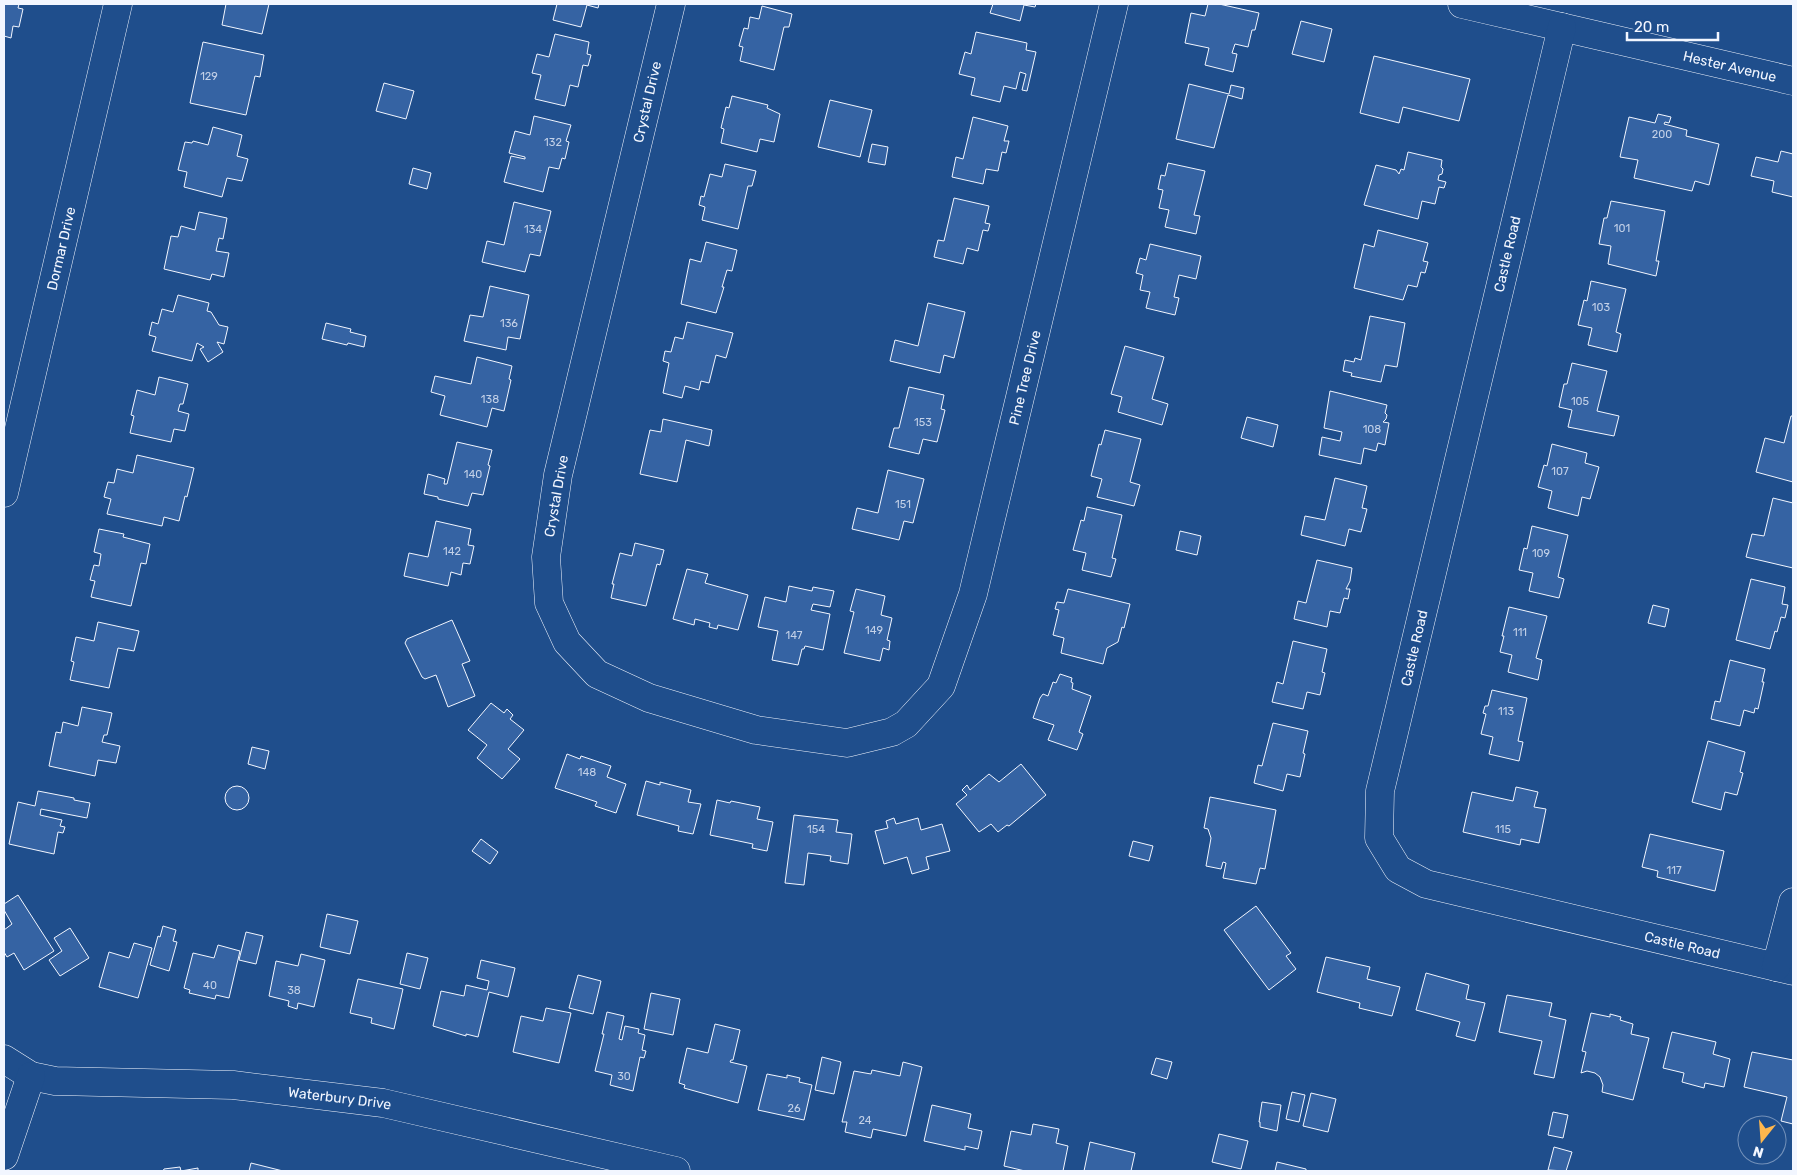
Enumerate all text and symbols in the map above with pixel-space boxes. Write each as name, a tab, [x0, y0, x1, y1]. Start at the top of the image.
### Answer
scale bar	[1627, 10, 1718, 42]
text: 20 m	[1634, 18, 1669, 36]
street label: Hester Avenue	[1681, 48, 1778, 86]
street label: Crystal Drive	[630, 60, 665, 144]
house number: 129	[200, 70, 218, 83]
house number: 200	[1652, 128, 1672, 141]
house number: 132	[544, 136, 562, 149]
street label: Dormar Drive	[44, 205, 79, 292]
street label: Castle Road	[1490, 214, 1524, 294]
house number: 101	[1614, 222, 1630, 235]
house number: 134	[524, 223, 542, 236]
house number: 103	[1592, 301, 1611, 314]
house number: 136	[500, 317, 518, 330]
street label: Pine Tree Drive	[1006, 329, 1045, 427]
house number: 138	[481, 393, 499, 406]
house number: 105	[1571, 395, 1590, 408]
house number: 153	[914, 416, 932, 429]
house number: 108	[1363, 423, 1381, 436]
street label: Crystal Drive	[541, 454, 572, 538]
house number: 107	[1551, 465, 1569, 478]
house number: 140	[464, 468, 482, 481]
house number: 151	[895, 498, 911, 511]
house number: 142	[443, 545, 461, 558]
house number: 109	[1532, 547, 1550, 560]
street label: Castle Road	[1397, 608, 1431, 688]
house number: 149	[865, 624, 883, 637]
house number: 111	[1513, 626, 1527, 639]
house number: 147	[786, 629, 803, 642]
house number: 113	[1498, 705, 1514, 718]
house number: 148	[578, 766, 596, 779]
house number: 154	[807, 823, 825, 836]
house number: 115	[1495, 823, 1511, 836]
house number: 117	[1666, 864, 1682, 877]
street label: Castle Road	[1643, 928, 1722, 962]
house number: 40	[203, 979, 217, 992]
house number: 38	[287, 984, 301, 997]
house number: 30	[617, 1070, 631, 1083]
street label: Waterbury Drive	[287, 1084, 393, 1114]
house number: 26	[787, 1102, 801, 1115]
house number: 24	[858, 1114, 872, 1127]
north arrow	[1737, 1115, 1787, 1165]
text: N	[1751, 1142, 1766, 1162]

